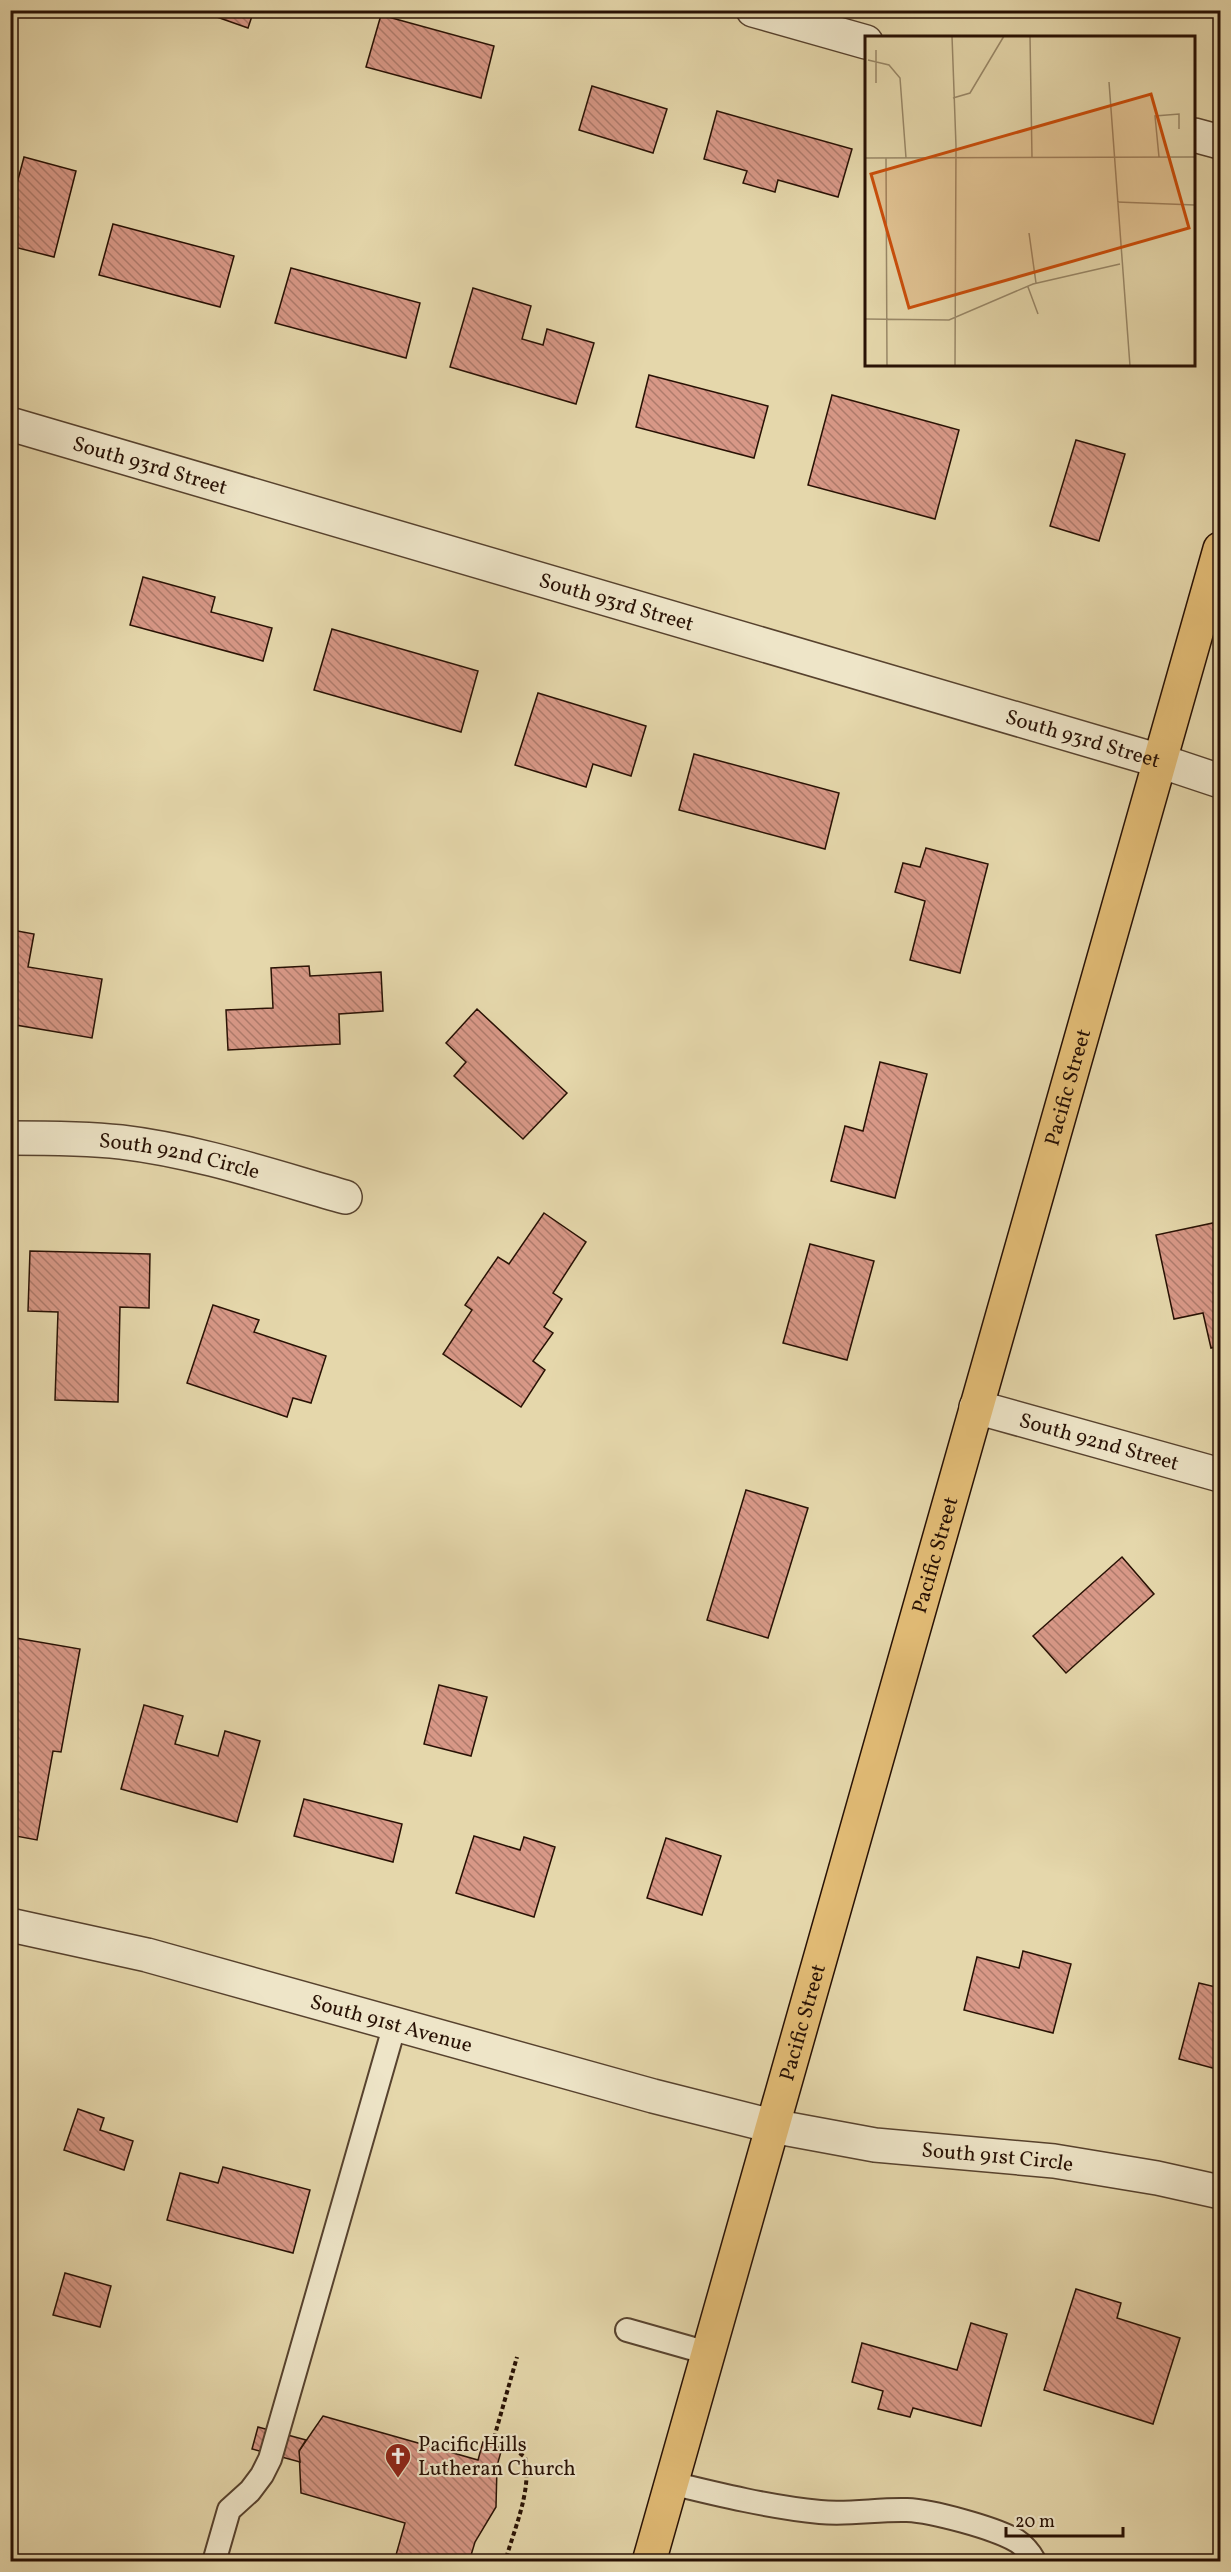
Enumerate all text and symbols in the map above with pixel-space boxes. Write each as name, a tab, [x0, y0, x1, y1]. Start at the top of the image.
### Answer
inset map	[865, 36, 1195, 366]
street label: South 93rd Street	[69, 430, 231, 503]
street label: South 93rd Street	[535, 567, 697, 640]
street label: South 93rd Street	[1002, 703, 1163, 776]
street label: Pacific Street	[1038, 1026, 1099, 1149]
street label: South 92nd Circle	[98, 1127, 263, 1187]
street label: South 92nd Street	[1016, 1407, 1182, 1479]
street label: Pacific Street	[906, 1493, 967, 1617]
street label: Pacific Street	[773, 1961, 834, 2085]
street label: South 91st Avenue	[307, 1988, 475, 2061]
street label: South 91st Circle	[920, 2136, 1075, 2180]
place label: Pacific Hills Lutheran Church	[418, 2431, 576, 2484]
church icon: Pacific Hills Lutheran Church	[383, 2441, 413, 2479]
scale bar	[1006, 2500, 1123, 2538]
text: 20 m	[1015, 2510, 1055, 2535]

